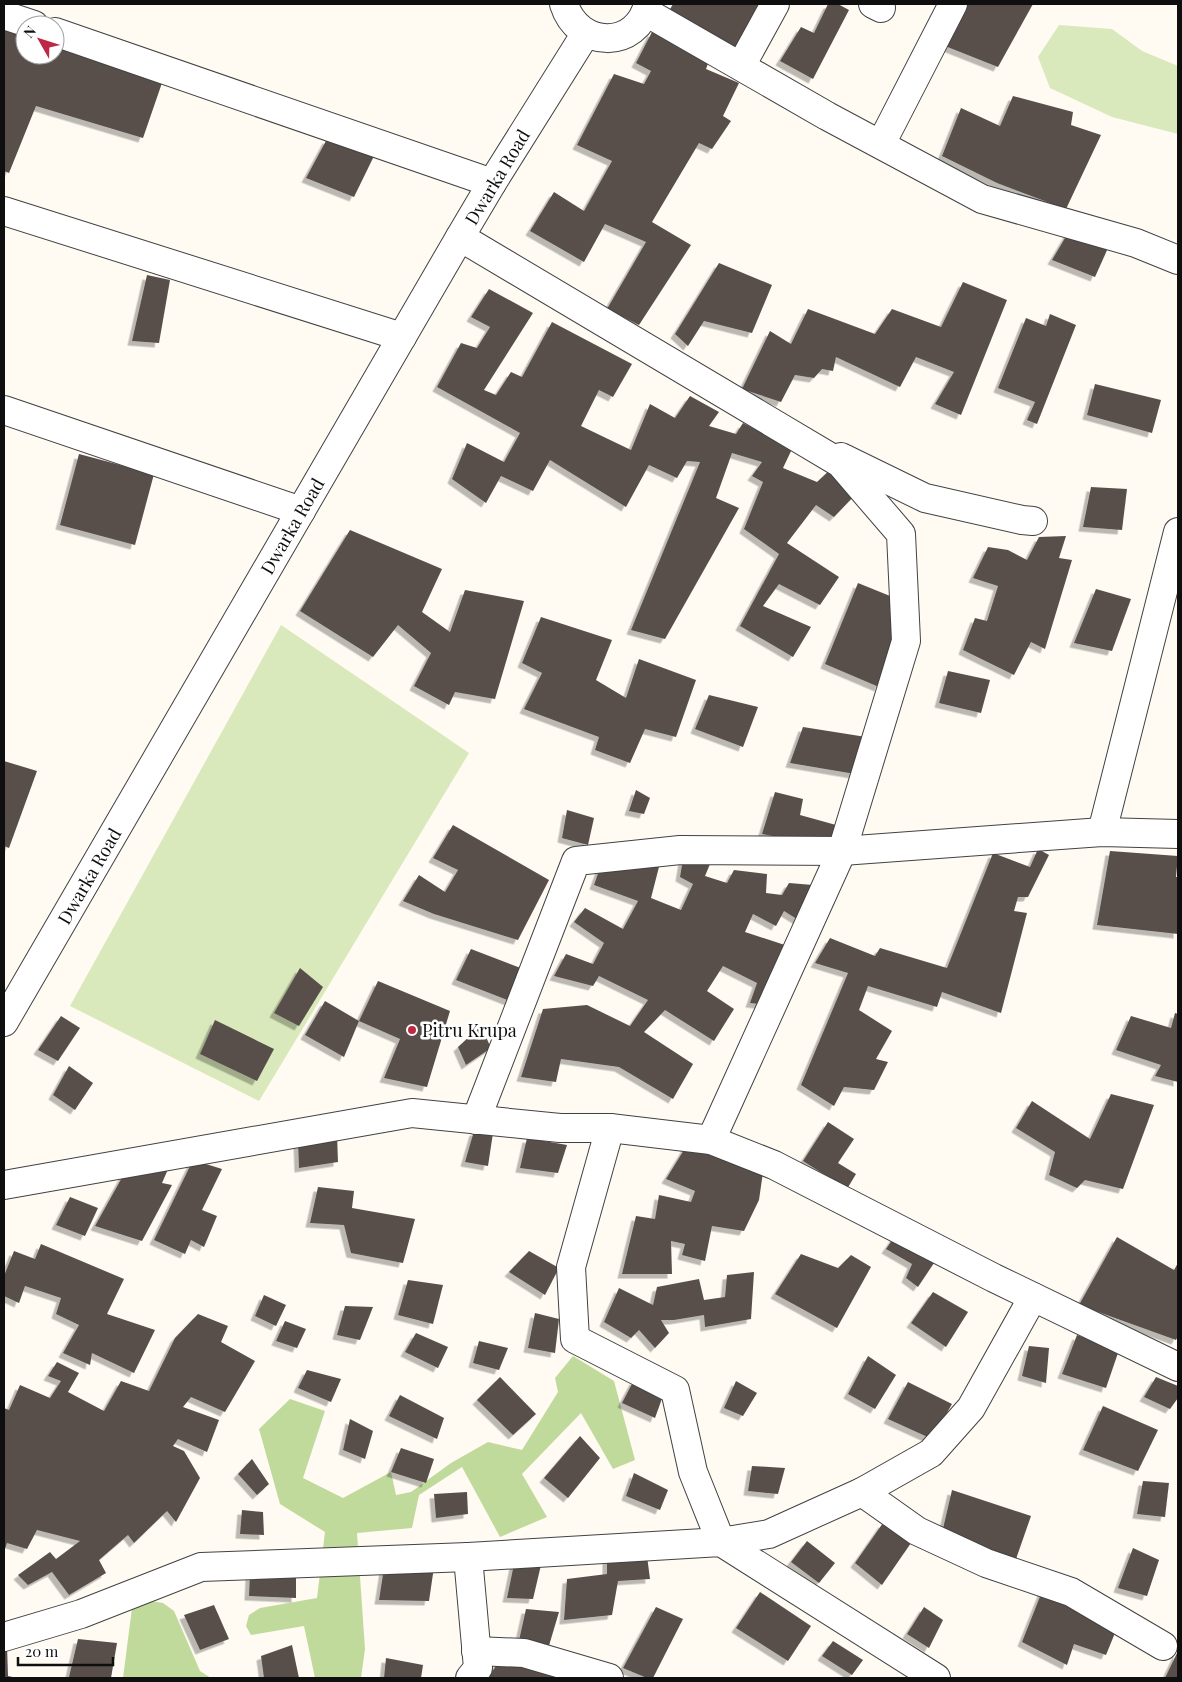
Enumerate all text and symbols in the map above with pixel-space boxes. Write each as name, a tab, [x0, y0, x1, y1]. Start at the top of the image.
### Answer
north arrow	[15, 15, 65, 65]
text: N	[19, 22, 40, 41]
street label: Dwarka Road	[459, 124, 535, 229]
street label: Dwarka Road	[255, 473, 329, 578]
street label: Dwarka Road	[52, 823, 126, 928]
place label: Pitru Krupa	[422, 1018, 517, 1042]
marker: Pitru Krupa	[406, 1024, 418, 1036]
scale bar	[18, 1634, 112, 1666]
text: 20 m	[25, 1641, 59, 1661]

